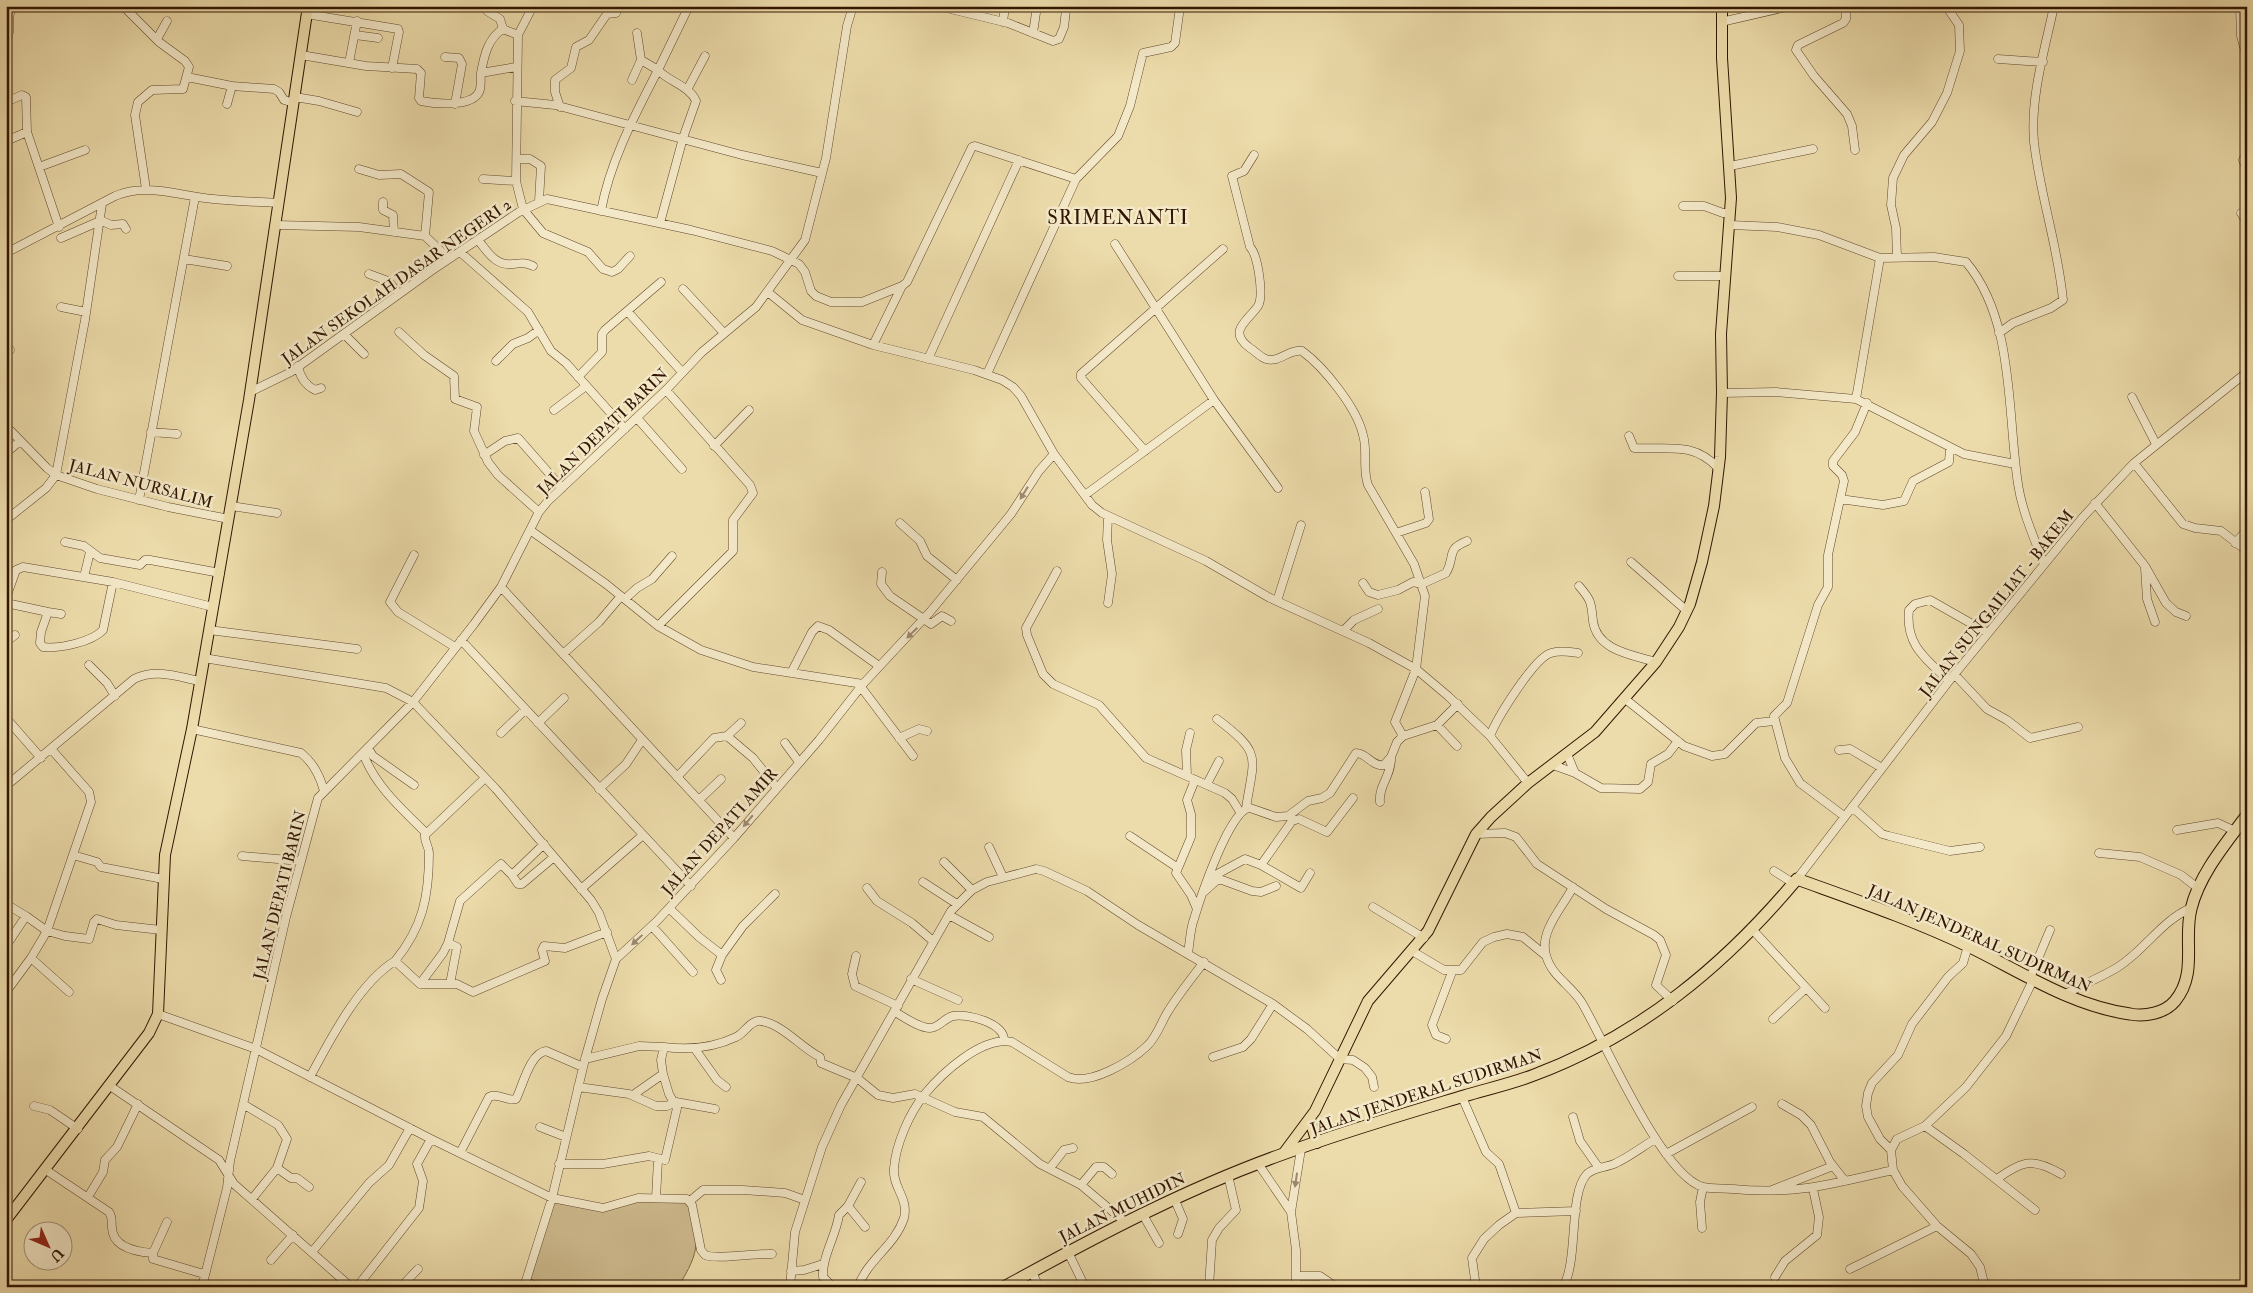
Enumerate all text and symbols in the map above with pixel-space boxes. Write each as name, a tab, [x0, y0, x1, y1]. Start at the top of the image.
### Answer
street label: JALAN SEKOLAH DASAR NEGERI 2	[277, 194, 516, 371]
district label: SRIMENANTI	[1047, 206, 1189, 230]
street label: JALAN DEPATI BARIN	[532, 364, 673, 501]
street label: JALAN NURSALIM	[65, 455, 215, 514]
one-way arrow	[1020, 486, 1029, 499]
street label: JALAN SUNGAILIAT - BAKEM	[1914, 506, 2079, 703]
one-way arrow	[906, 627, 918, 639]
street label: JALAN DEPATI AMIR	[657, 763, 783, 901]
street label: JALAN DEPATI BARIN	[249, 808, 312, 983]
one-way arrow	[743, 815, 754, 828]
street label: JALAN JENDERAL SUDIRMAN	[1863, 880, 2095, 999]
one-way arrow	[631, 934, 643, 946]
street label: JALAN JENDERAL SUDIRMAN	[1307, 1045, 1546, 1140]
street label: JALAN MUHIDIN	[1055, 1168, 1190, 1249]
one-way arrow	[1292, 1173, 1300, 1189]
north arrow	[22, 1220, 72, 1270]
text: U	[46, 1245, 67, 1265]

